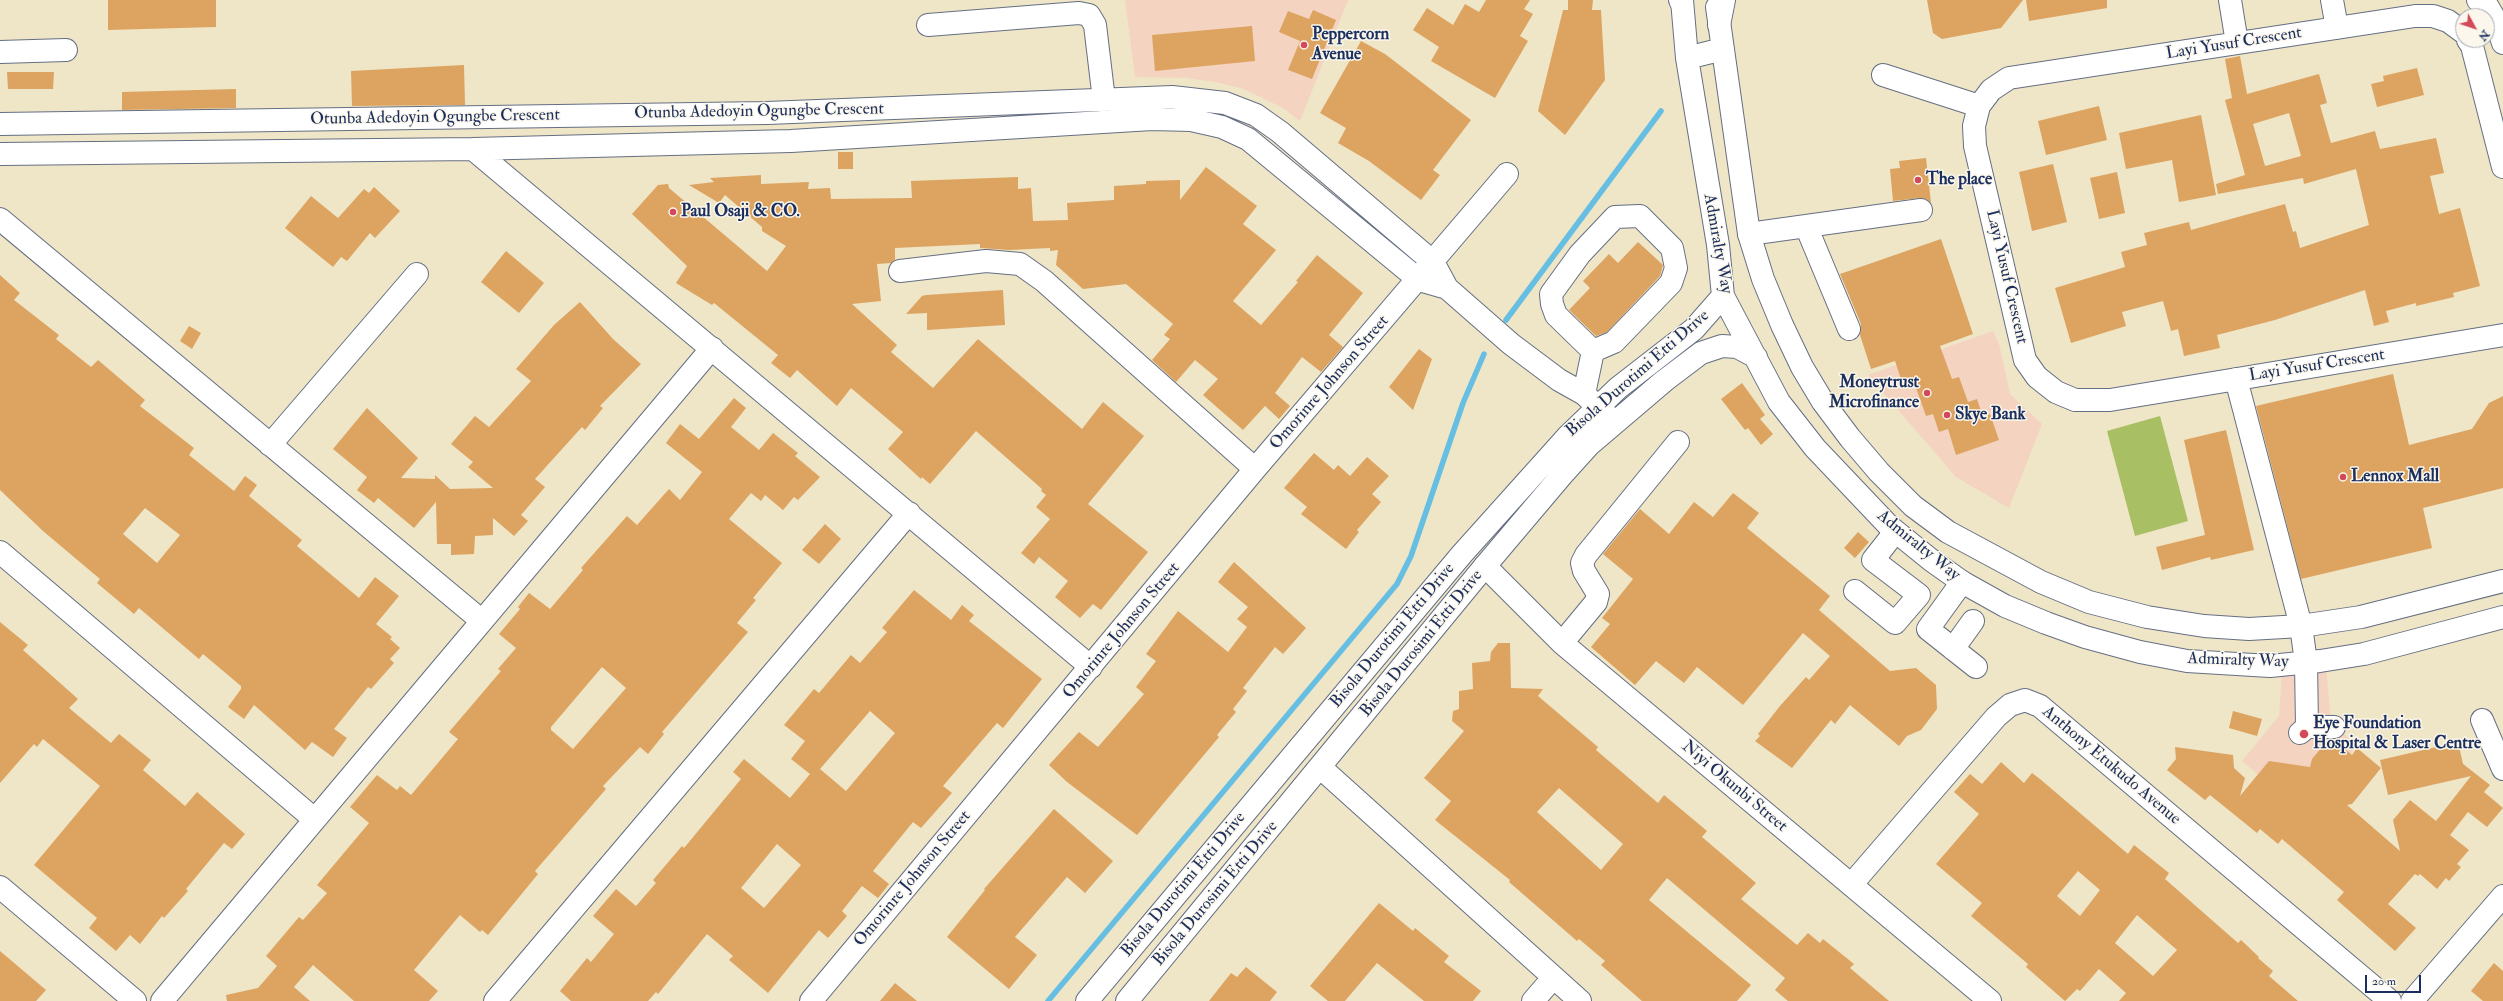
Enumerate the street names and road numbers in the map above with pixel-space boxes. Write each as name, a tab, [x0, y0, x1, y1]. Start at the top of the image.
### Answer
street label: Layi Yusuf Crescent	[2165, 23, 2303, 65]
street label: Otunba Adedoyin Ogungbe Crescent	[634, 100, 884, 124]
street label: Otunba Adedoyin Ogungbe Crescent	[310, 106, 560, 130]
street label: Admiralty Way	[1698, 192, 1736, 296]
street label: Layi Yusuf Crescent	[1981, 208, 2031, 346]
street label: Bisola Durotimi Etti Drive	[1562, 306, 1714, 442]
street label: Omorinre Johnson Street	[1266, 312, 1394, 454]
street label: Layi Yusuf Crescent	[2248, 345, 2386, 387]
street label: Admiralty Way	[1872, 506, 1964, 586]
street label: Omorinre Johnson Street	[1059, 559, 1185, 703]
street label: Bisola Durotimi Etti Drive	[1326, 559, 1460, 713]
street label: Bisola Durosimi Etti Drive	[1356, 566, 1488, 722]
street label: Admiralty Way	[2187, 649, 2289, 673]
street label: Anthony Etukudo Avenue	[2038, 702, 2184, 830]
street label: Niyi Okunbi Street	[1677, 737, 1791, 837]
street label: Omorinre Johnson Street	[850, 807, 976, 951]
street label: Bisola Durotimi Etti Drive	[1117, 808, 1251, 962]
street label: Bisola Durosimi Etti Drive	[1149, 817, 1283, 971]

